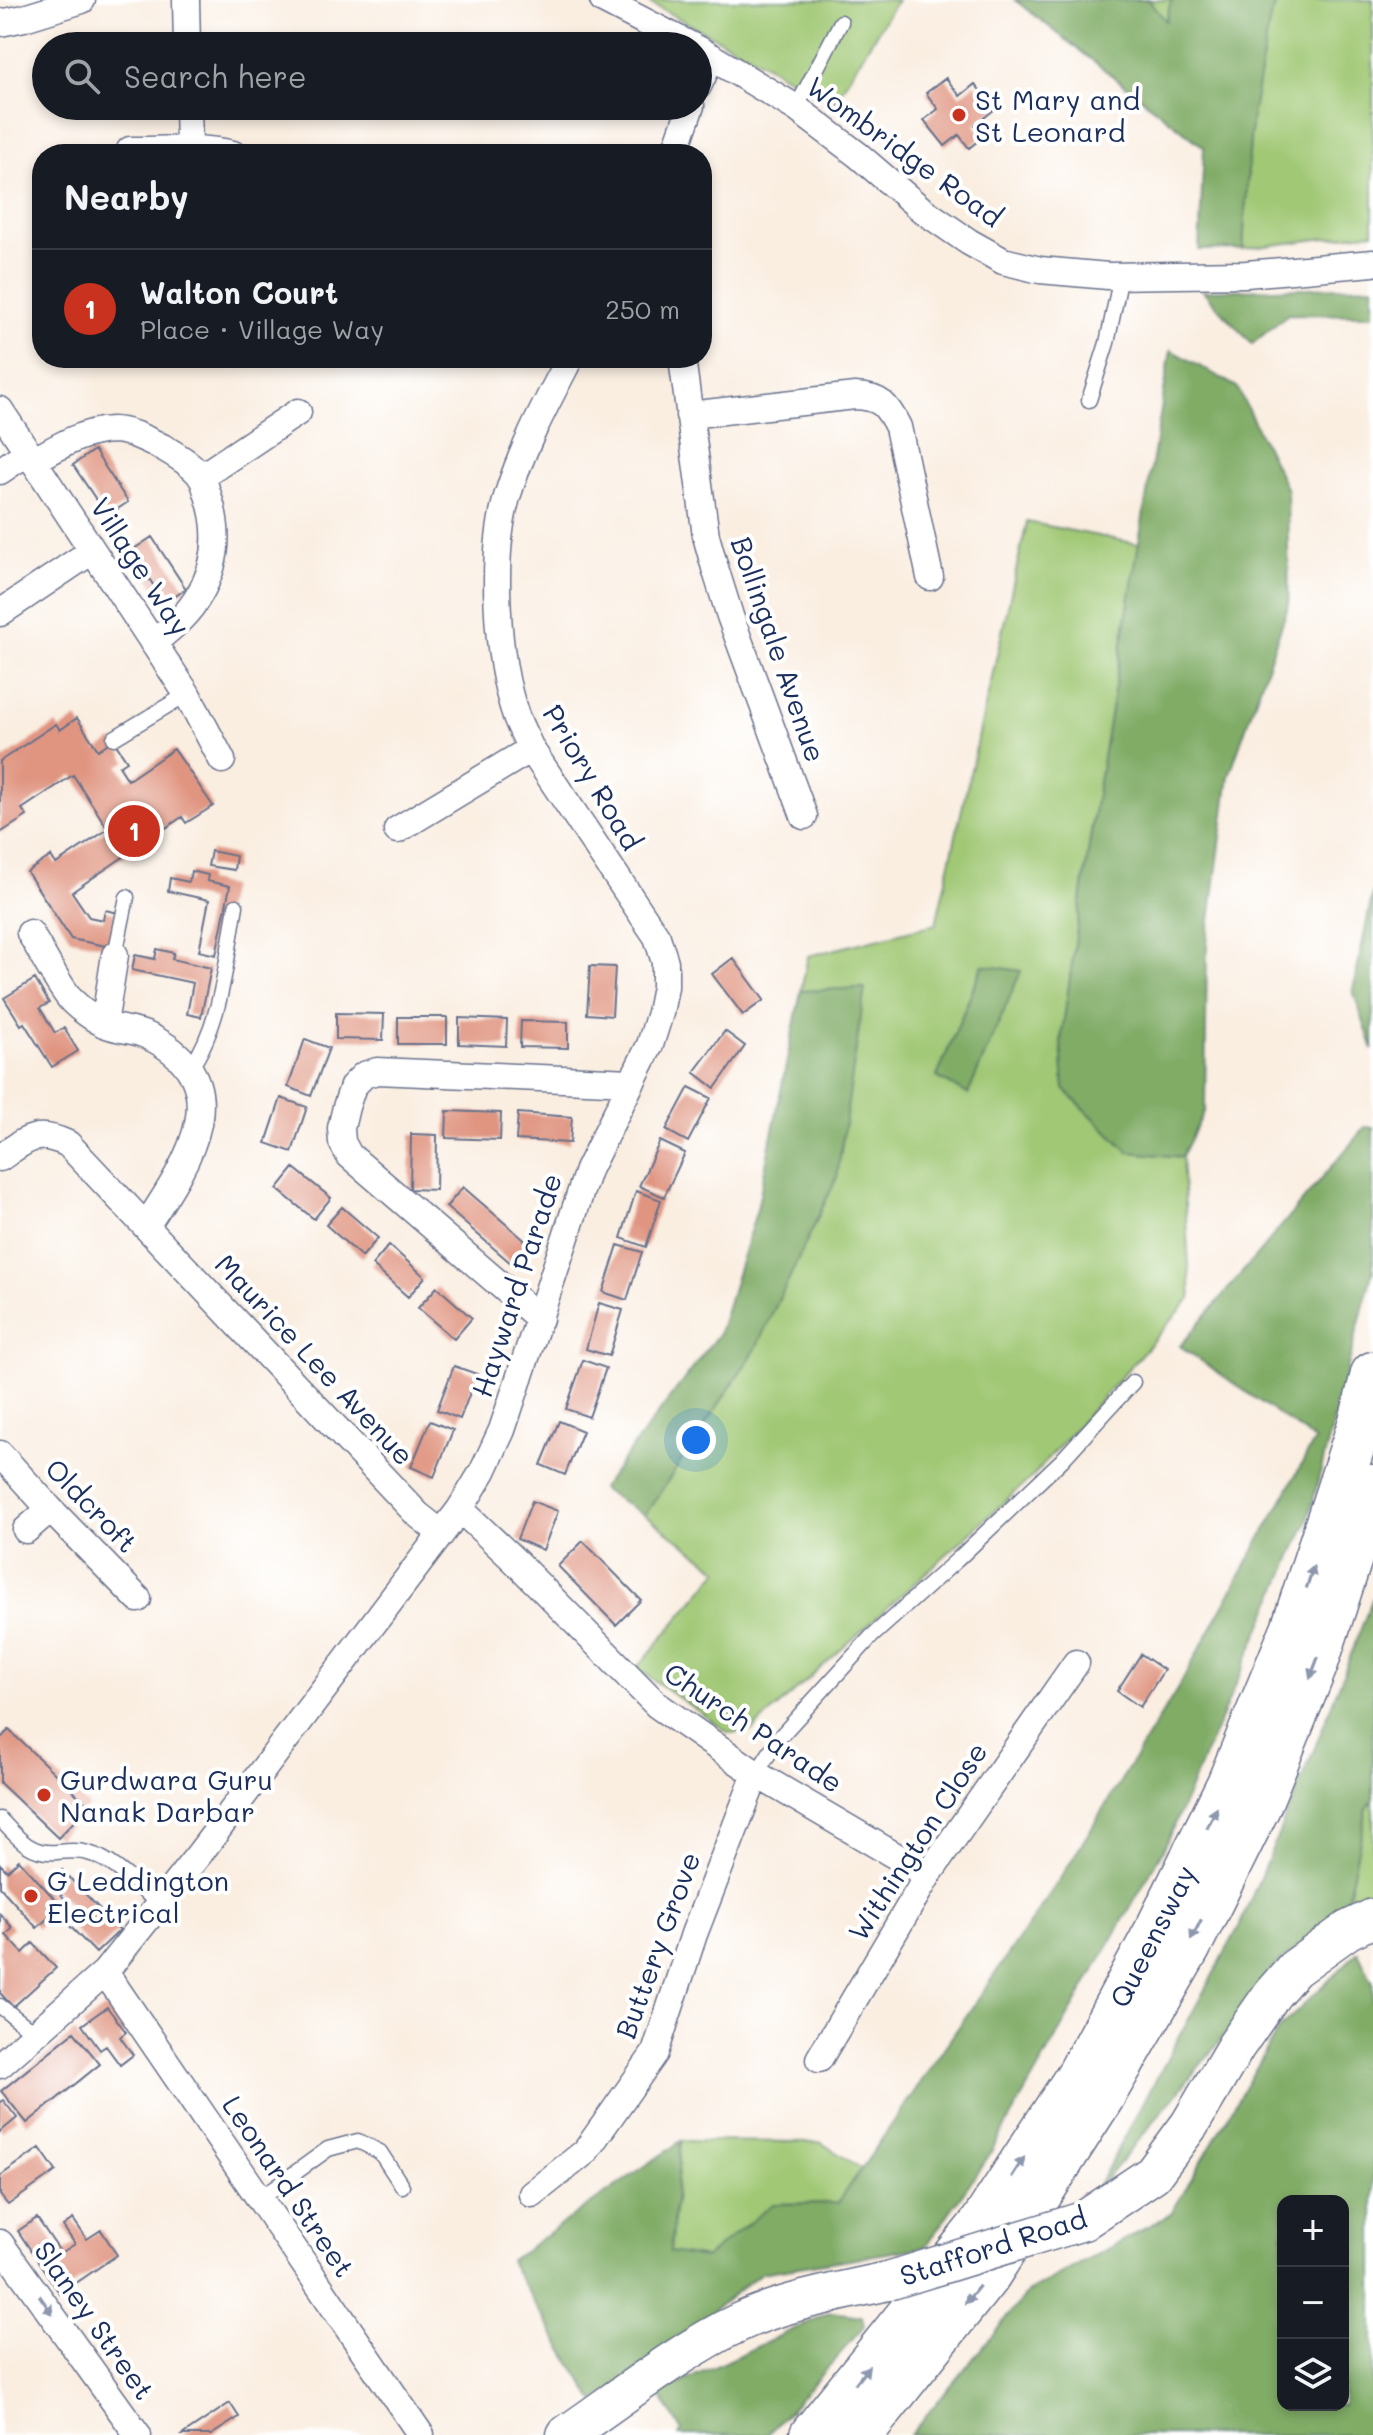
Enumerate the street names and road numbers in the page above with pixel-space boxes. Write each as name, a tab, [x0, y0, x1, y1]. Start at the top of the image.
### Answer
street label: Wombridge Road	[800, 68, 1010, 234]
street label: Village Way	[83, 490, 199, 642]
street label: Bollingale Avenue	[724, 532, 834, 766]
street label: Priory Road	[535, 698, 651, 856]
street label: Hayward Parade	[463, 1169, 569, 1401]
street label: Maurice Lee Avenue	[208, 1246, 422, 1472]
street label: Oldcroft	[38, 1450, 146, 1560]
street label: Church Parade	[658, 1654, 850, 1800]
street label: Withington Close	[839, 1735, 995, 1947]
street label: Buttery Grove	[607, 1847, 707, 2043]
street label: Queensway	[1101, 1859, 1203, 2013]
street label: Leonard Street	[215, 2088, 363, 2284]
street label: Stafford Road	[895, 2199, 1091, 2293]
street label: Slaney Street	[27, 2234, 163, 2406]

